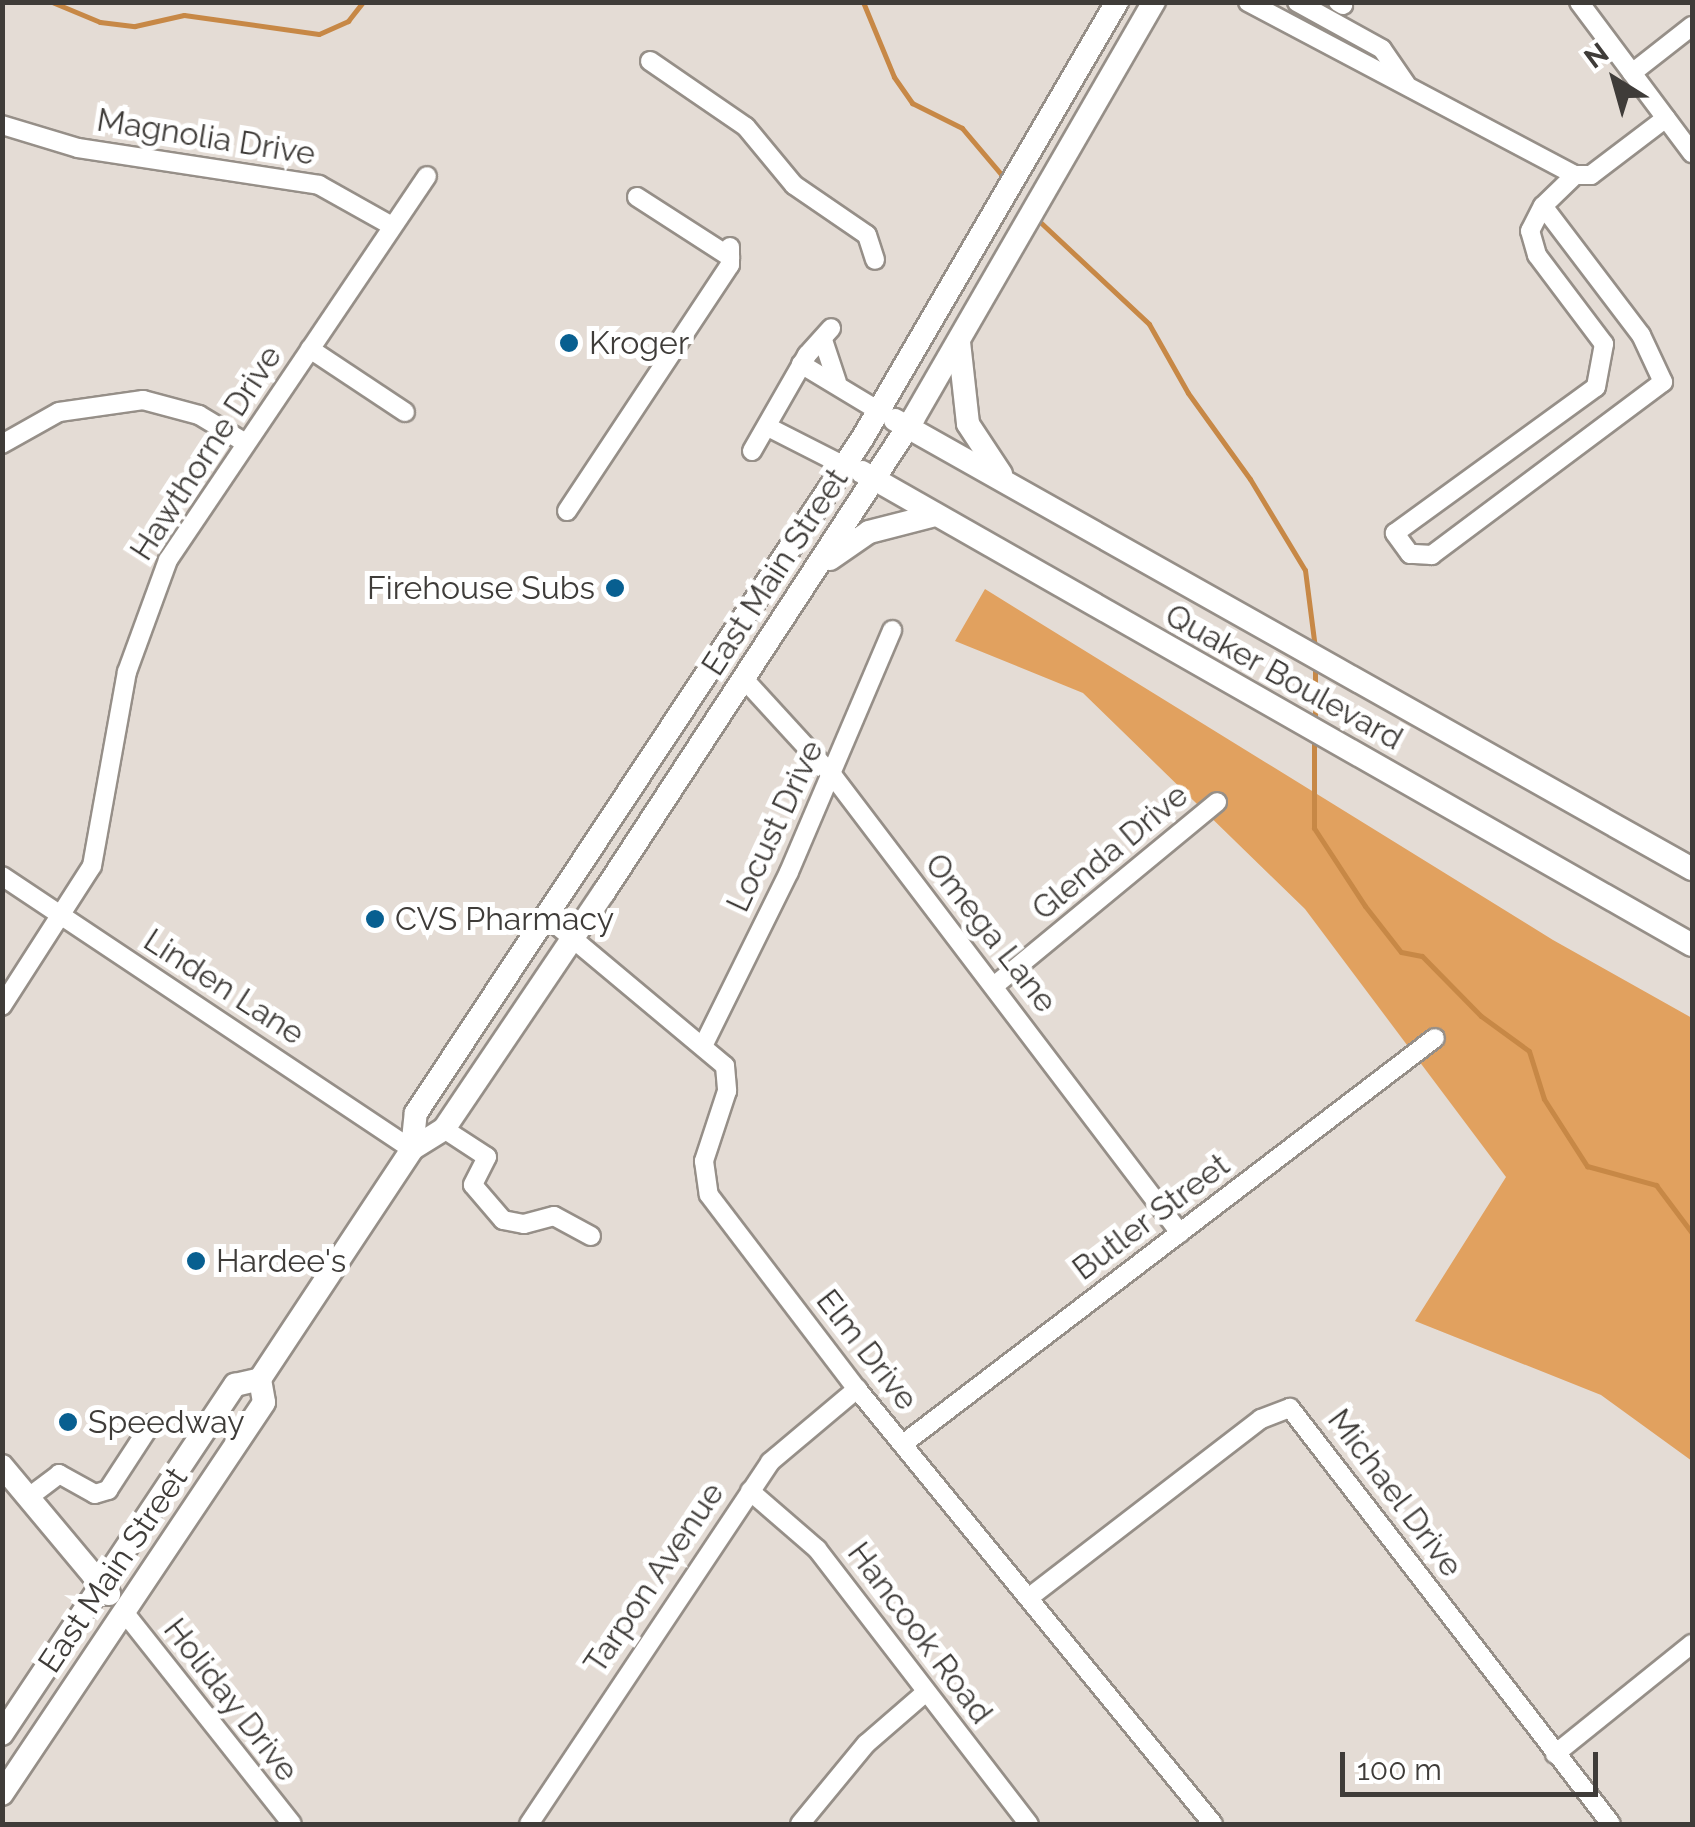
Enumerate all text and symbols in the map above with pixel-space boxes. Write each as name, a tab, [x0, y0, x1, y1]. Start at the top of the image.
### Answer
north arrow	[1565, 30, 1665, 130]
text: N	[1578, 36, 1615, 75]
street label: Magnolia Drive	[94, 101, 318, 173]
place label: Kroger	[589, 324, 689, 362]
marker: Kroger	[558, 332, 580, 354]
street label: Hawthorne Drive	[122, 339, 290, 567]
street label: East Main Street	[694, 461, 856, 683]
place label: Firehouse Subs	[367, 569, 595, 607]
marker: Firehouse Subs	[604, 577, 626, 599]
street label: Quaker Boulevard	[1158, 596, 1410, 758]
street label: Locust Drive	[719, 734, 831, 918]
street label: Glenda Drive	[1025, 776, 1195, 928]
street label: Omega Lane	[917, 846, 1065, 1020]
place label: CVS Pharmacy	[395, 900, 614, 938]
marker: CVS Pharmacy	[364, 908, 386, 930]
street label: Linden Lane	[137, 921, 311, 1053]
street label: Butler Street	[1065, 1146, 1237, 1288]
place label: Hardee's	[216, 1242, 346, 1280]
marker: Hardee's	[185, 1250, 207, 1272]
street label: Elm Drive	[808, 1282, 926, 1418]
street label: Michael Drive	[1319, 1401, 1471, 1585]
place label: Speedway	[88, 1403, 245, 1441]
marker: Speedway	[57, 1411, 79, 1433]
street label: East Main Street	[30, 1460, 196, 1680]
street label: Tarpon Avenue	[576, 1475, 732, 1681]
street label: Hancook Road	[839, 1535, 1001, 1731]
street label: Holiday Drive	[155, 1611, 307, 1789]
scale bar	[1345, 1732, 1602, 1794]
text: 100 m	[1357, 1752, 1442, 1787]

